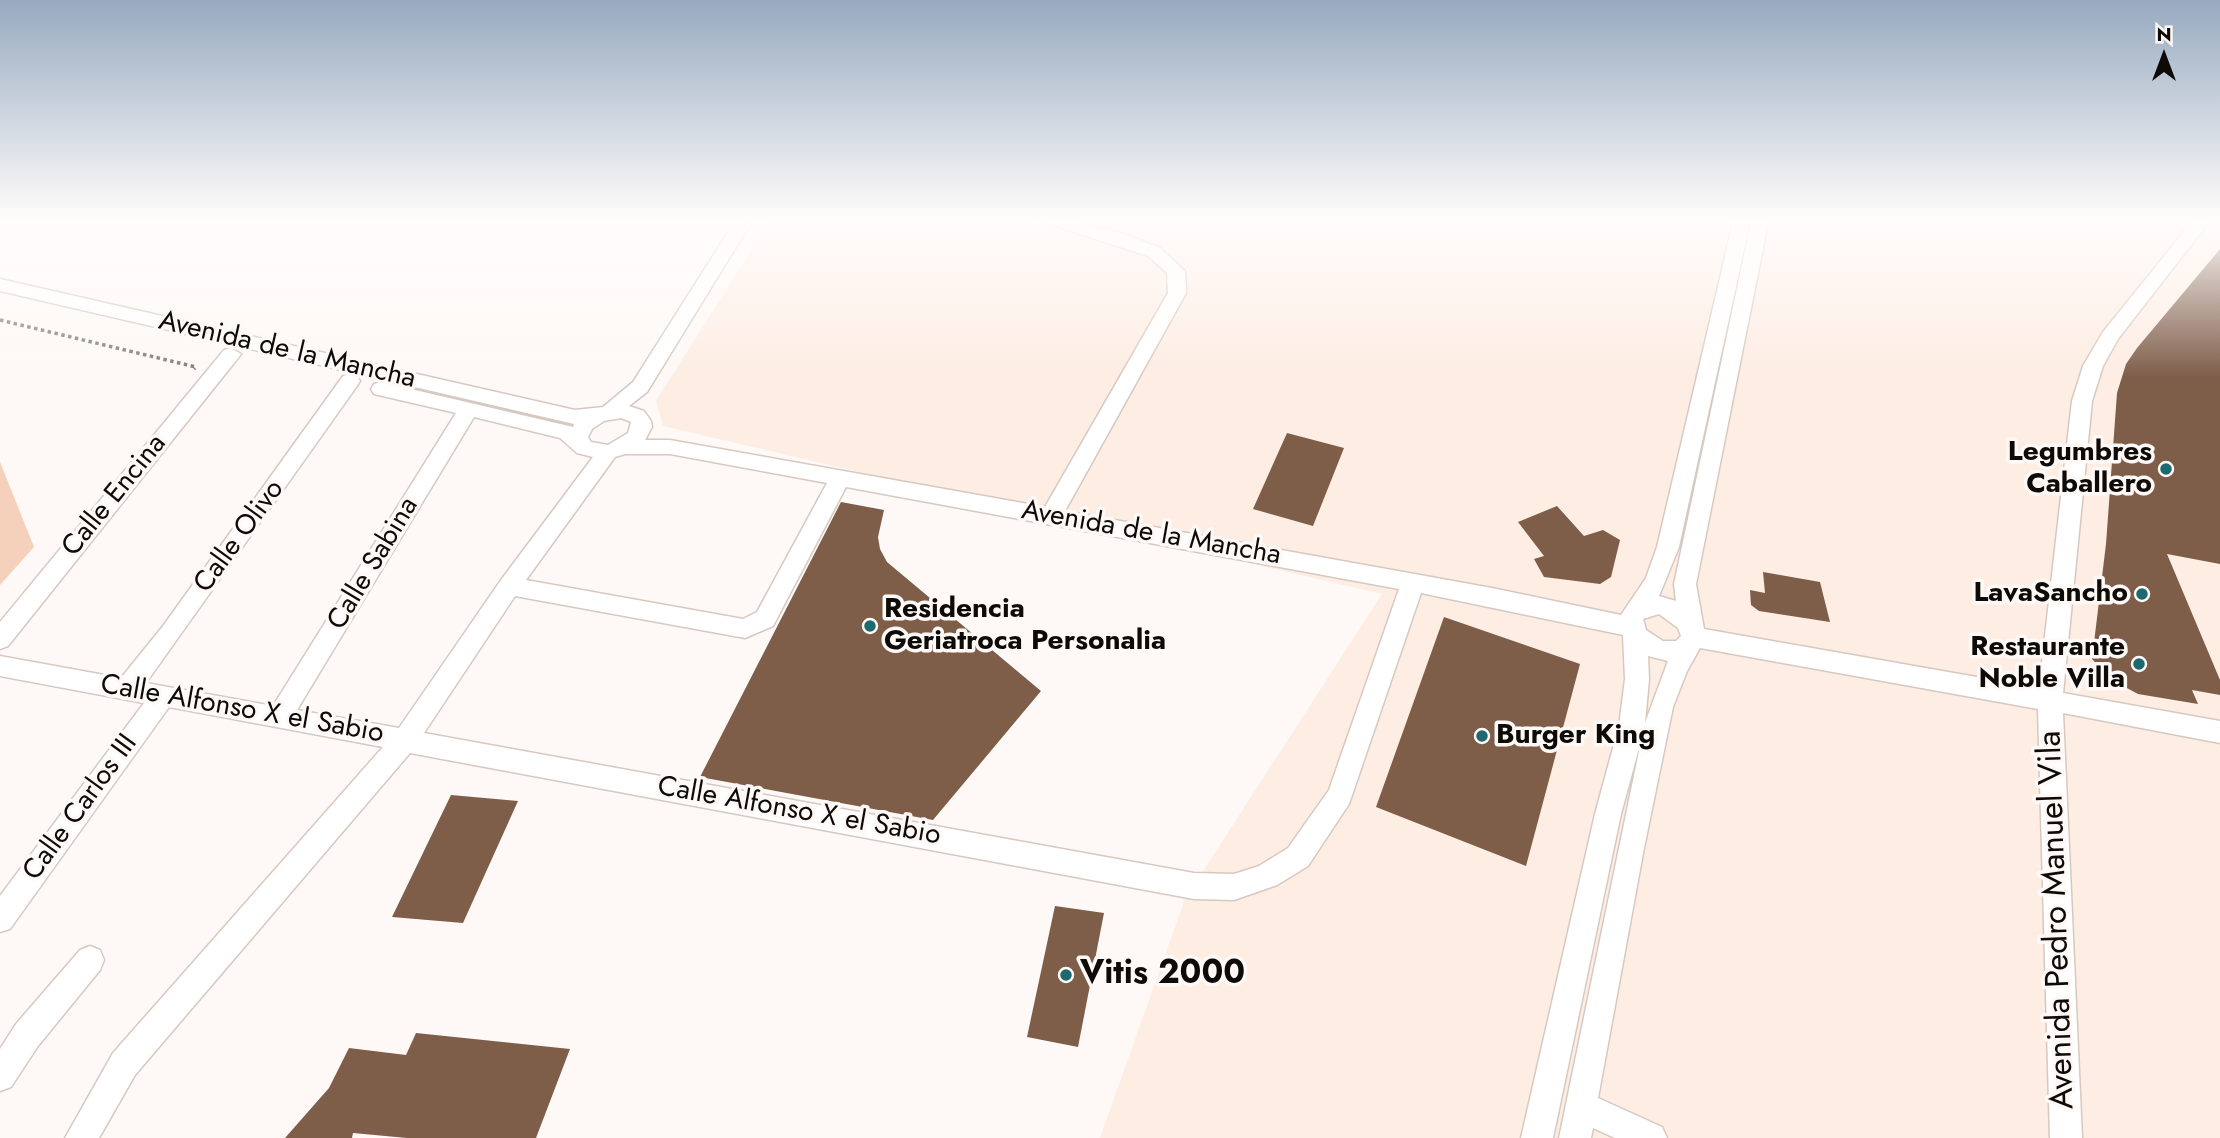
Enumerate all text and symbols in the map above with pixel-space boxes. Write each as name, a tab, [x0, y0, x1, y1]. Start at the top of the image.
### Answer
north arrow	[2129, 21, 2199, 91]
text: N	[2156, 21, 2172, 48]
street label: Avenida de la Mancha	[155, 305, 419, 397]
street label: Calle Encina	[56, 428, 174, 564]
place label: Legumbres Caballero	[2008, 436, 2152, 502]
marker: Legumbres Caballero	[2158, 461, 2174, 477]
street label: Calle Olivo	[188, 474, 292, 600]
street label: Calle Sabina	[321, 492, 427, 636]
street label: Avenida de la Mancha	[1019, 495, 1283, 573]
place label: LavaSancho	[1973, 577, 2128, 611]
marker: LavaSancho	[2134, 586, 2150, 602]
place label: Residencia Geriatroca Personalia	[884, 593, 1166, 659]
marker: Residencia Geriatroca Personalia	[862, 618, 878, 634]
place label: Restaurante Noble Villa	[1970, 631, 2125, 697]
marker: Restaurante Noble Villa	[2131, 656, 2147, 672]
street label: Calle Alfonso X el Sabio	[98, 669, 386, 751]
place label: Burger King	[1496, 719, 1655, 753]
street label: Calle Carlos III	[17, 728, 145, 888]
marker: Burger King	[1474, 728, 1490, 744]
street label: Avenida Pedro Manuel Vila	[2032, 730, 2084, 1110]
street label: Calle Alfonso X el Sabio	[655, 771, 943, 853]
place label: Vitis 2000	[1080, 955, 1245, 995]
marker: Vitis 2000	[1058, 967, 1074, 983]

